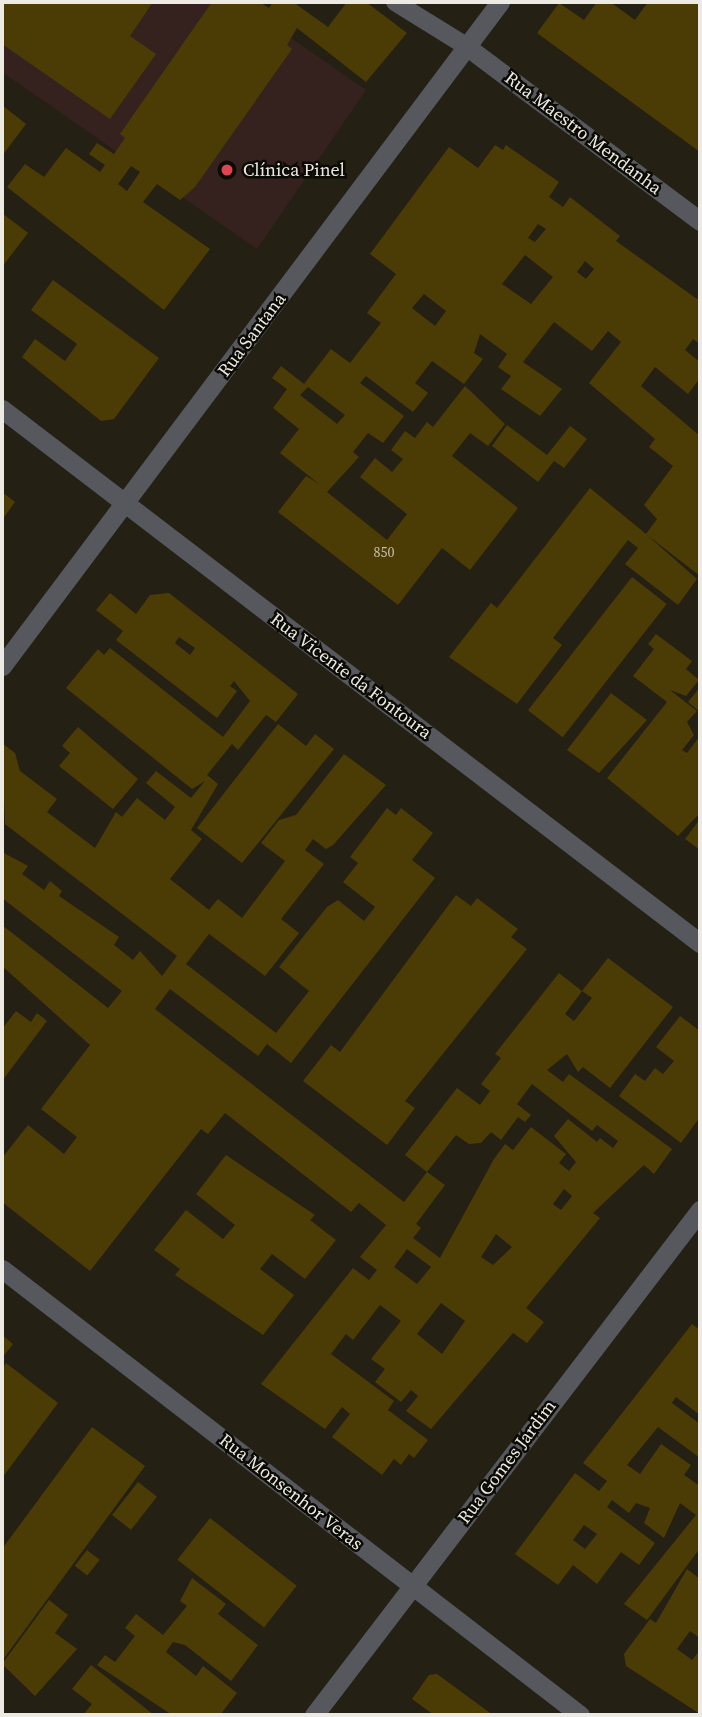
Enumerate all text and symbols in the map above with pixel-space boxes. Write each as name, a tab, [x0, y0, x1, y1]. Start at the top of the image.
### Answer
street label: Rua Maestro Mendanha	[500, 67, 666, 199]
place label: Clínica Pinel	[243, 159, 345, 181]
marker: Clínica Pinel	[217, 160, 237, 180]
street label: Rua Santana	[213, 289, 291, 381]
house number: 850	[374, 544, 394, 560]
street label: Rua Vicente da Fontoura	[266, 608, 436, 744]
street label: Rua Gomes Jardim	[453, 1396, 561, 1528]
street label: Rua Monsenhor Veras	[215, 1429, 367, 1555]

